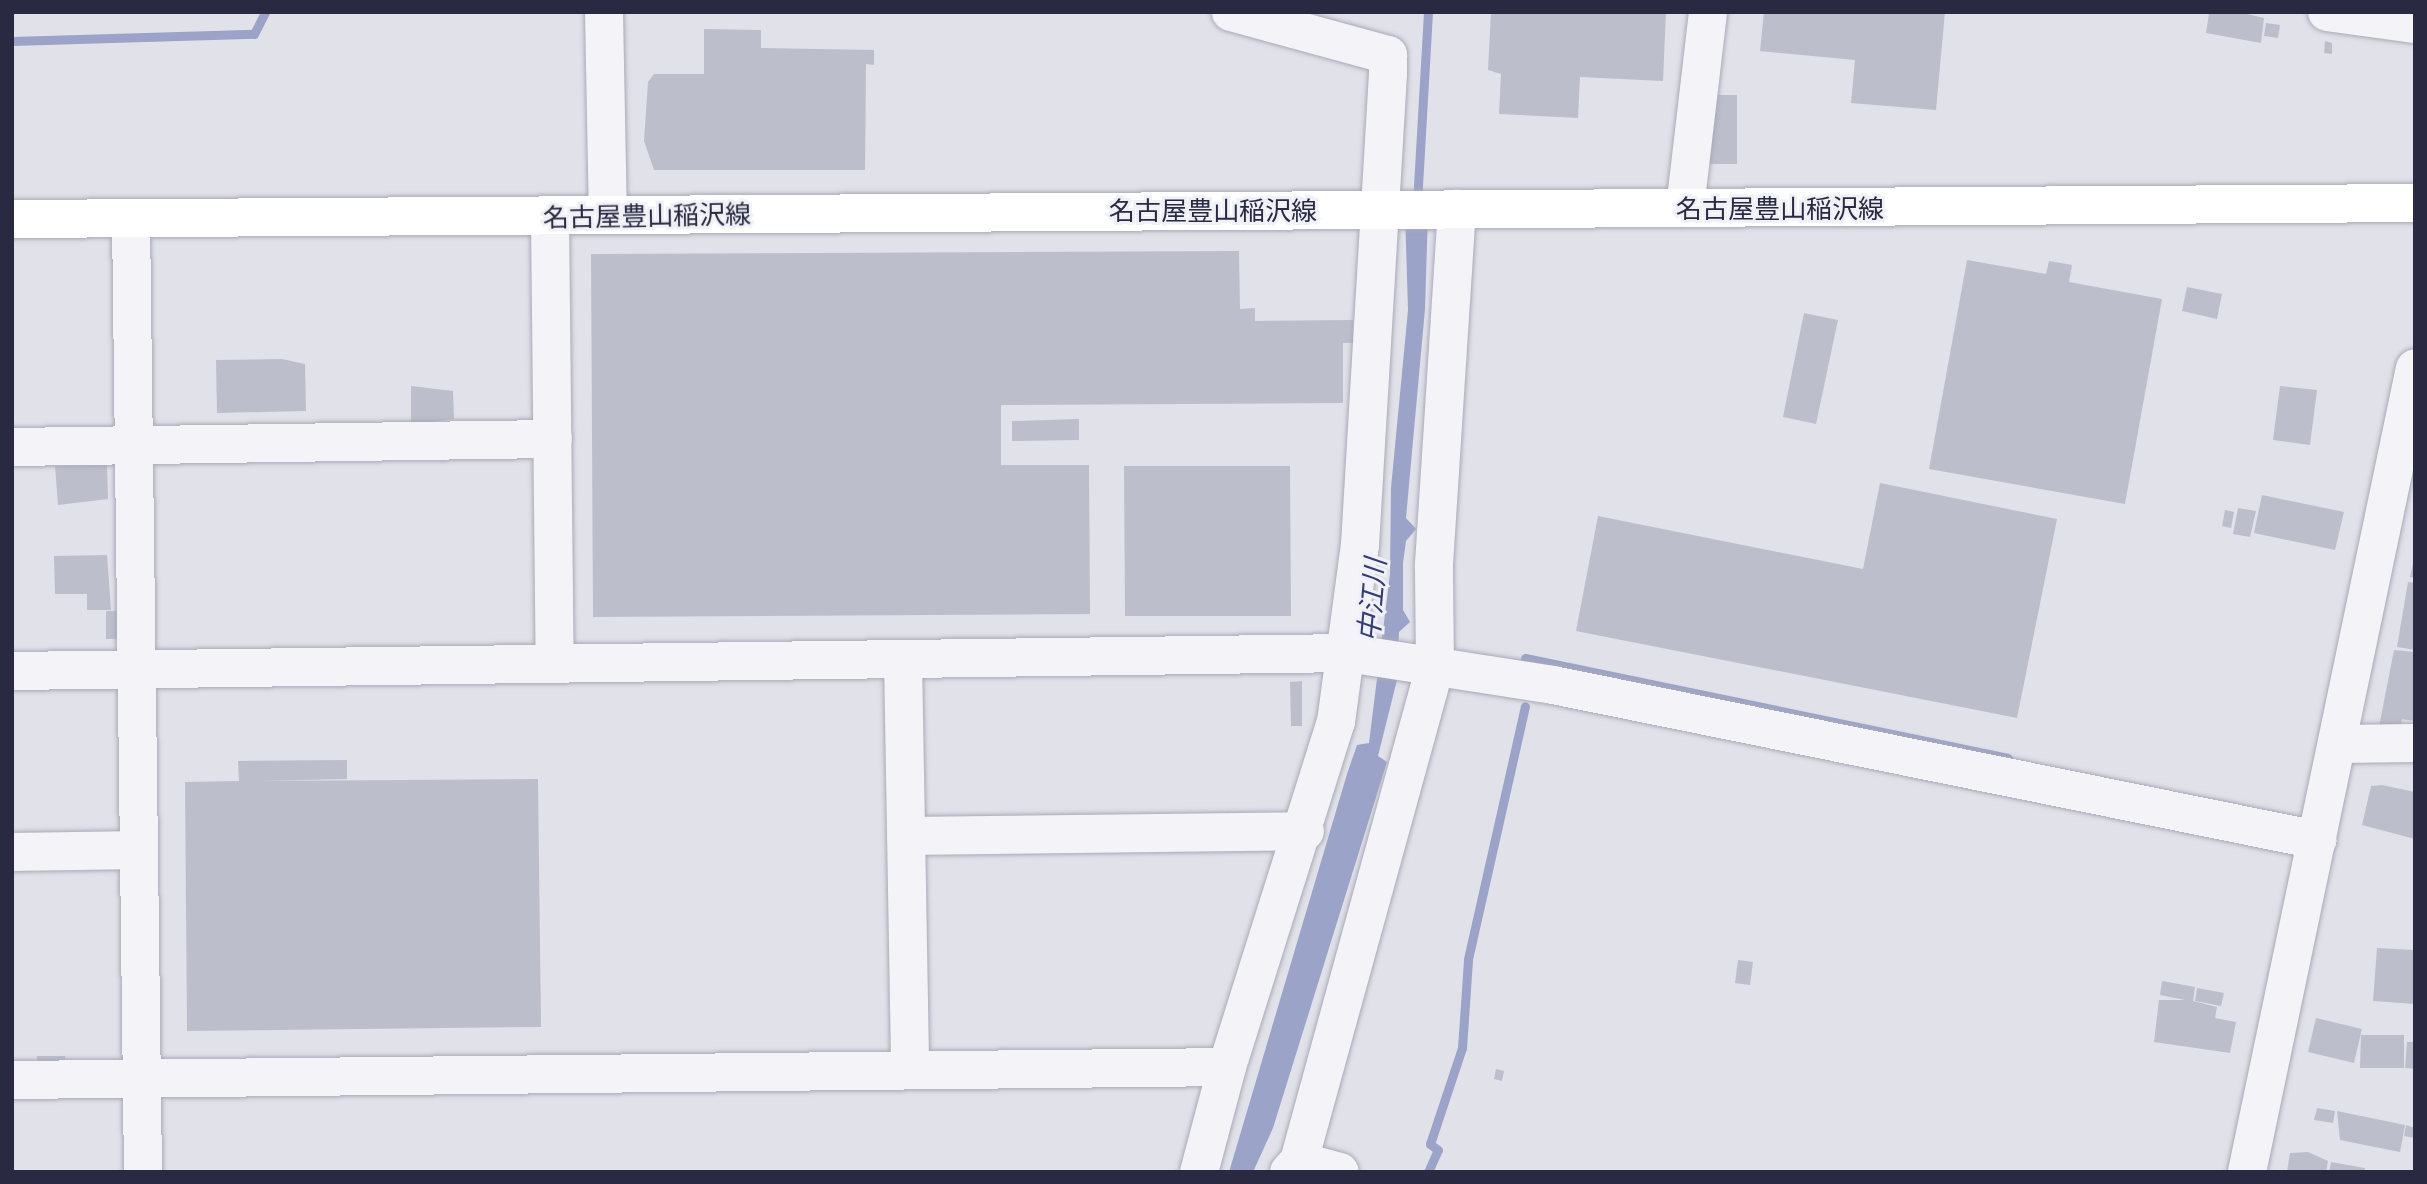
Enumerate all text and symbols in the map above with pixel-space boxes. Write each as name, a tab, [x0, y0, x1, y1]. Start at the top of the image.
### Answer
street label: 名古屋豊山稲沢線	[1676, 192, 1884, 224]
street label: 名古屋豊山稲沢線	[1109, 194, 1317, 226]
street label: 名古屋豊山稲沢線	[543, 198, 751, 232]
water label: 中江川	[1351, 557, 1391, 643]

